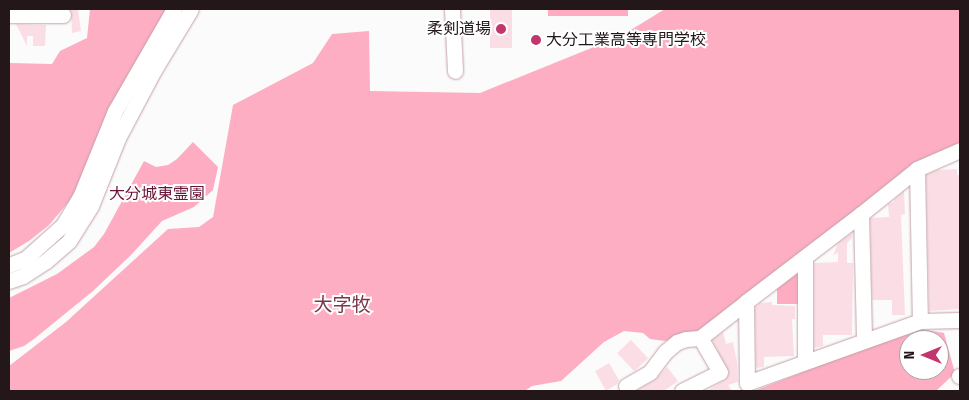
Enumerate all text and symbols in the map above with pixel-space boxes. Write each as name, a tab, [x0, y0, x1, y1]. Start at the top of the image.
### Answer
place label: 柔剣道場	[427, 19, 491, 39]
marker: 柔剣道場	[495, 23, 507, 35]
place label: 大分工業高等専門学校	[546, 30, 706, 50]
marker: 大分工業高等専門学校	[530, 34, 542, 46]
park label: 大分城東霊園	[109, 184, 205, 204]
district label: 大字牧	[314, 294, 370, 316]
north arrow	[899, 330, 949, 380]
text: N	[901, 351, 918, 359]

